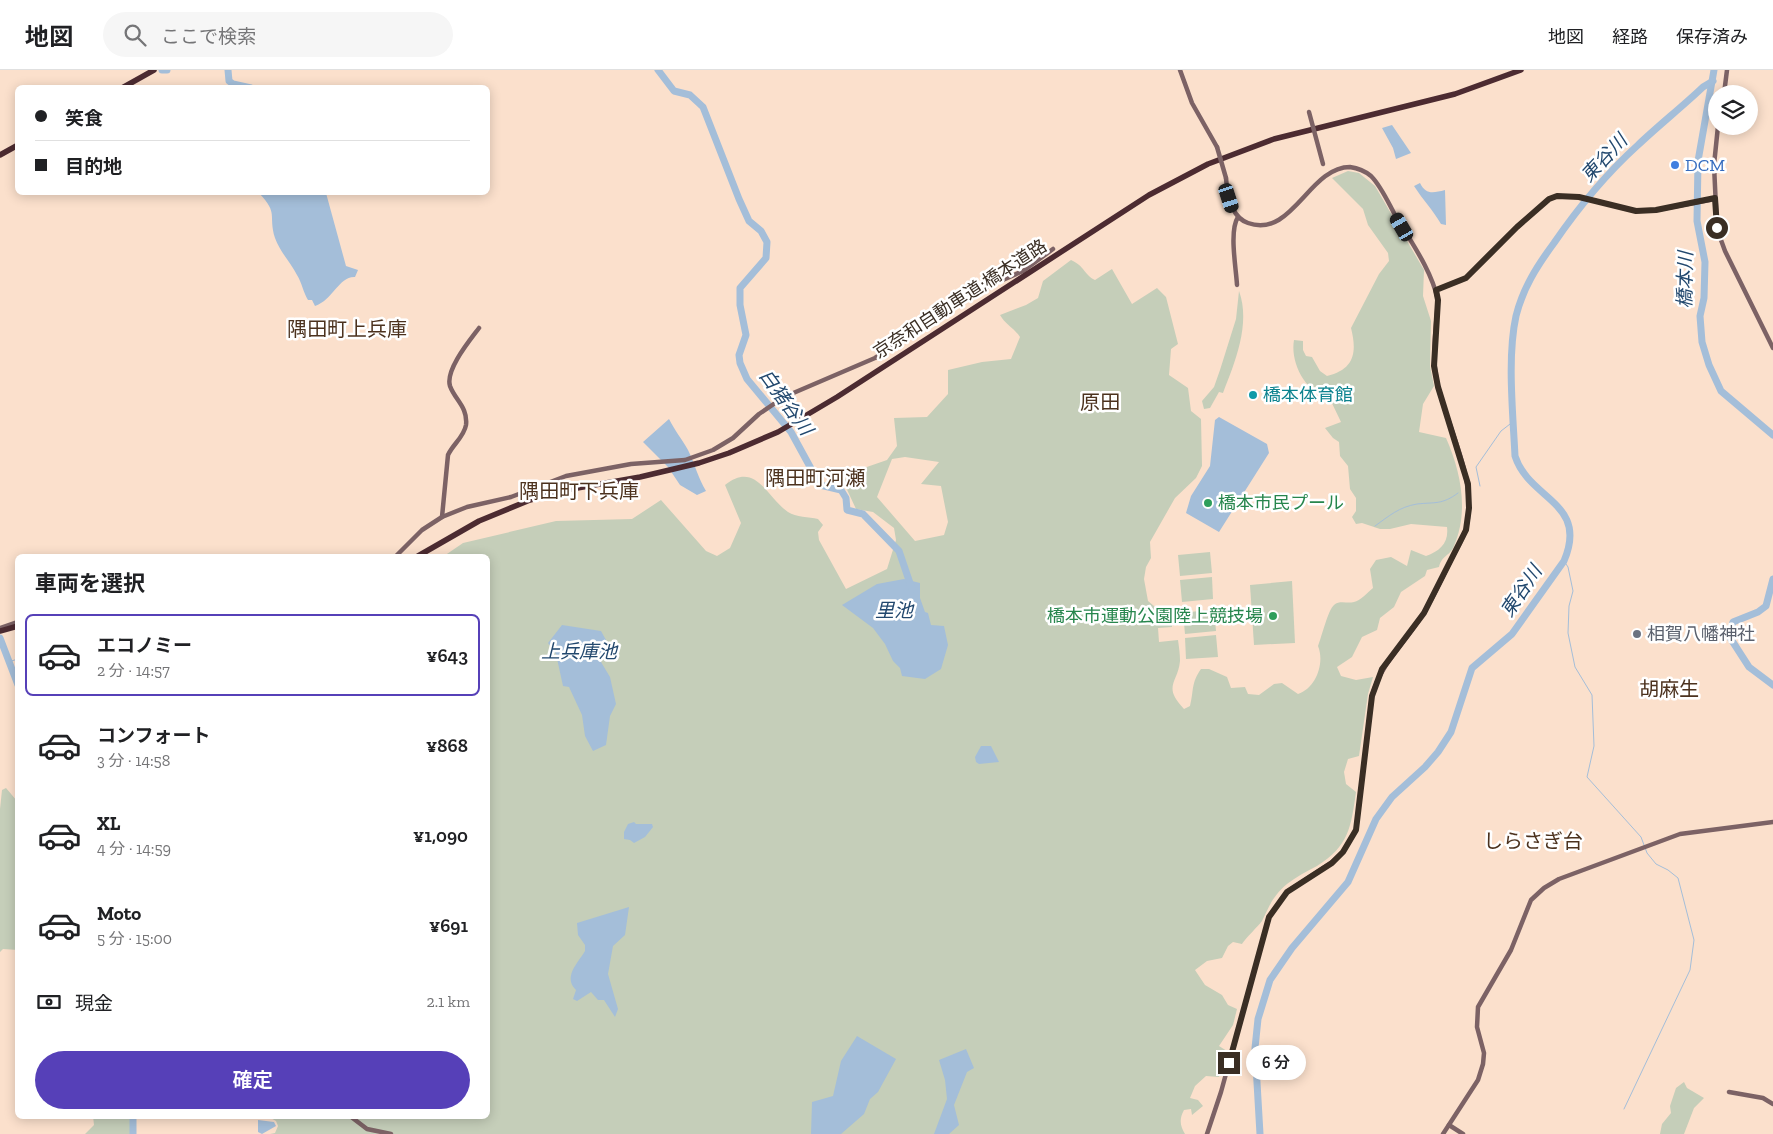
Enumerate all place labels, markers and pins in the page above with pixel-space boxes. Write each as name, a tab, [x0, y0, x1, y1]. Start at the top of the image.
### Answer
place label: DCM	[1685, 154, 1725, 176]
marker: DCM	[1669, 159, 1681, 171]
place label: 橋本体育館	[1263, 384, 1353, 406]
marker: 橋本体育館	[1247, 389, 1259, 401]
place label: 橋本市民プール	[1218, 492, 1344, 514]
marker: 橋本市民プール	[1202, 497, 1214, 509]
place label: 橋本市運動公園陸上競技場	[1047, 605, 1263, 627]
marker: 橋本市運動公園陸上競技場	[1267, 610, 1279, 622]
place label: 相賀八幡神社	[1647, 623, 1755, 645]
marker: 相賀八幡神社	[1631, 628, 1643, 640]

